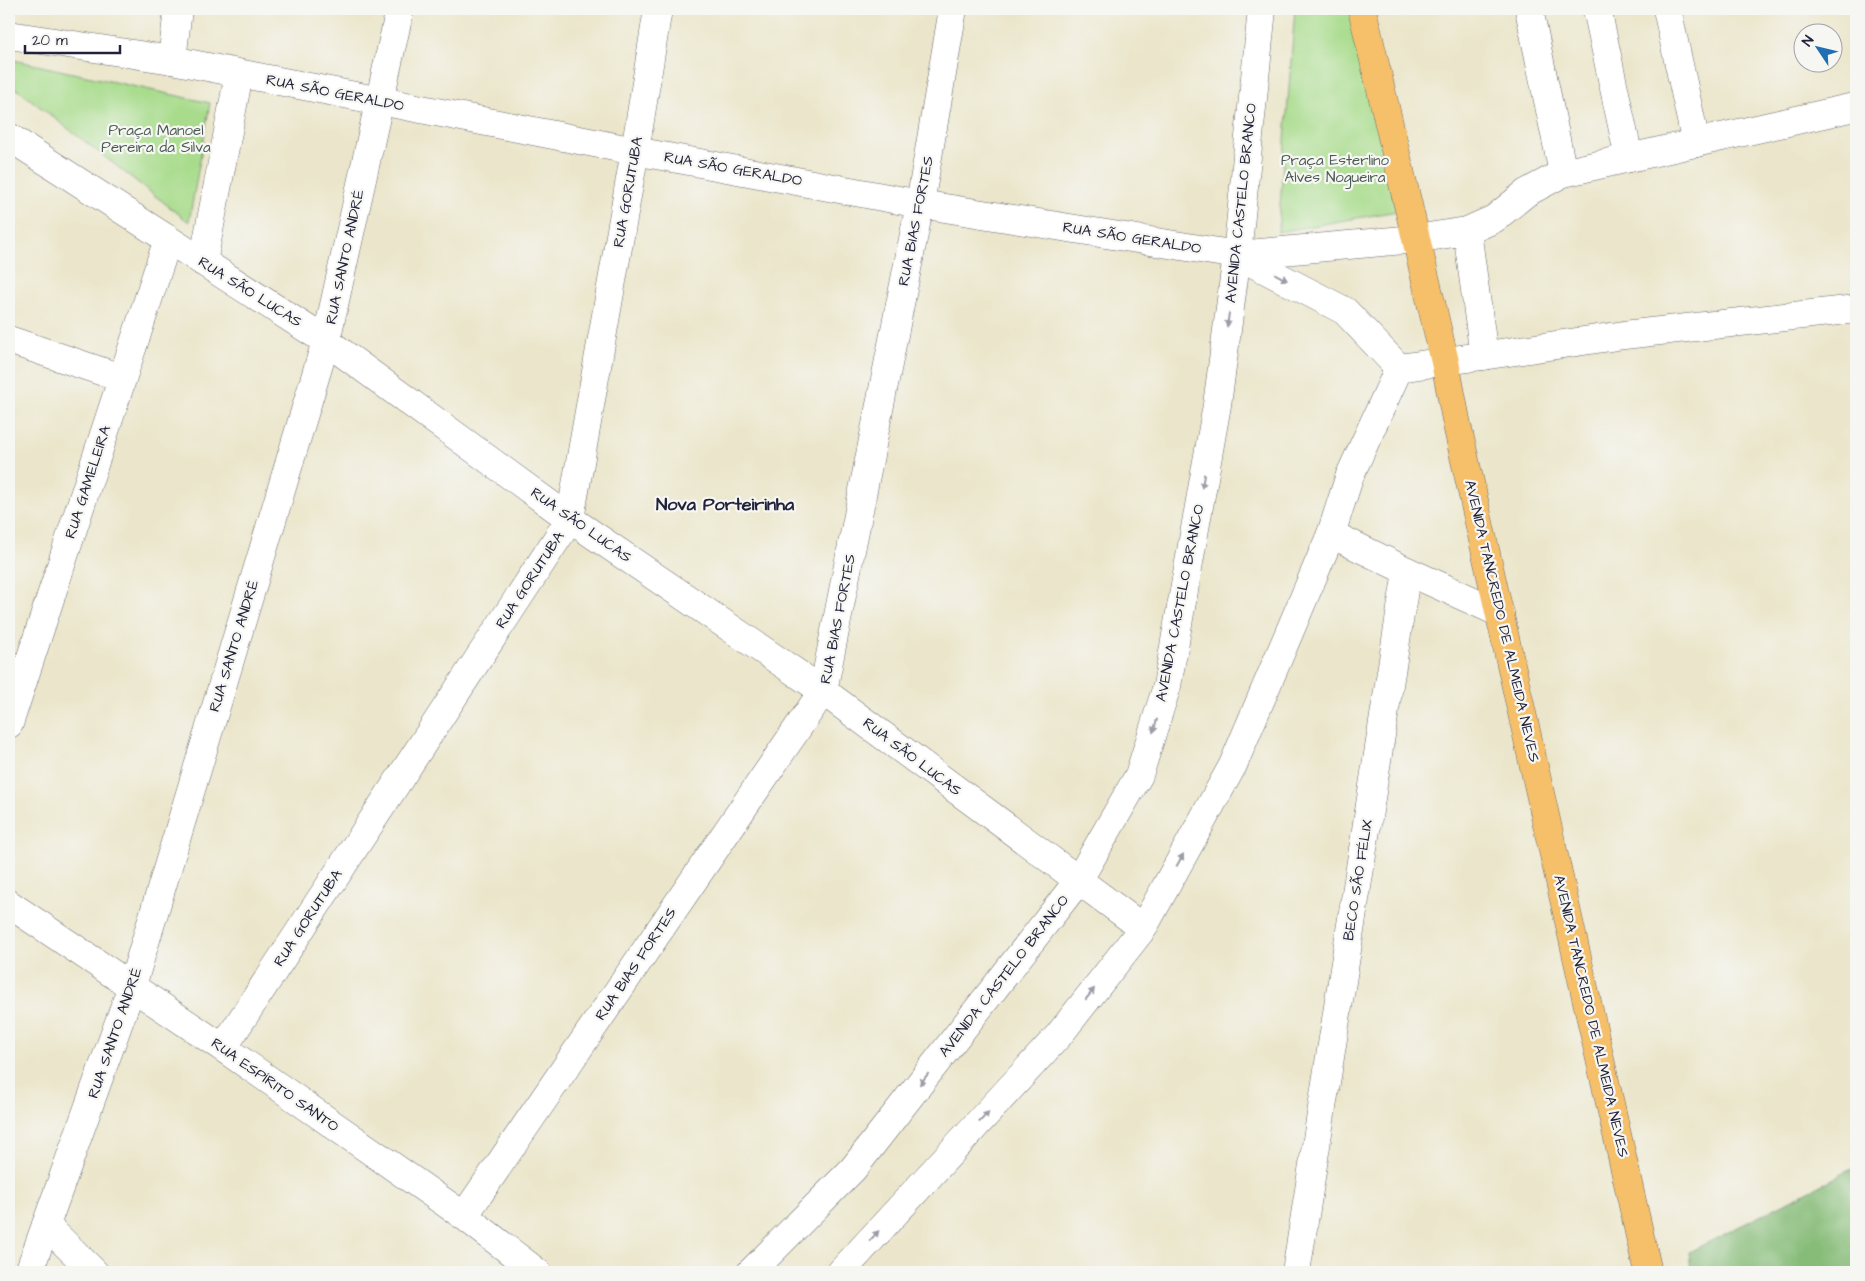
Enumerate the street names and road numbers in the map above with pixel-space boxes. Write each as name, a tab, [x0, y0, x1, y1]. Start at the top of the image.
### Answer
street label: RUA SÃO GERALDO	[264, 69, 406, 117]
street label: AVENIDA CASTELO BRANCO	[1220, 102, 1262, 304]
street label: RUA GORUTUBA	[608, 134, 648, 249]
street label: RUA SÃO GERALDO	[662, 147, 804, 191]
street label: RUA BIAS FORTES	[893, 154, 939, 288]
street label: RUA SANTO ANDRÉ	[320, 188, 370, 326]
street label: RUA SÃO GERALDO	[1061, 217, 1203, 259]
street label: RUA SÃO LUCAS	[194, 252, 306, 333]
street label: RUA GAMELEIRA	[60, 422, 116, 541]
street label: AVENIDA TANCREDO DE ALMEIDA NEVES	[1459, 478, 1545, 764]
street label: RUA SÃO LUCAS	[526, 482, 636, 568]
street label: AVENIDA CASTELO BRANCO	[1151, 503, 1209, 703]
street label: RUA GORUTUBA	[491, 527, 570, 633]
street label: RUA BIAS FORTES	[815, 552, 861, 686]
street label: RUA SANTO ANDRÉ	[204, 577, 264, 715]
street label: RUA SÃO LUCAS	[858, 713, 966, 801]
street label: BECO SÃO FÉLIX	[1338, 818, 1378, 942]
street label: RUA GORUTUBA	[269, 865, 348, 971]
street label: AVENIDA TANCREDO DE ALMEIDA NEVES	[1548, 873, 1634, 1159]
street label: AVENIDA CASTELO BRANCO	[934, 891, 1074, 1061]
street label: RUA BIAS FORTES	[590, 903, 682, 1025]
street label: RUA SANTO ANDRÉ	[83, 965, 147, 1101]
street label: RUA ESPÍRITO SANTO	[207, 1033, 343, 1137]

